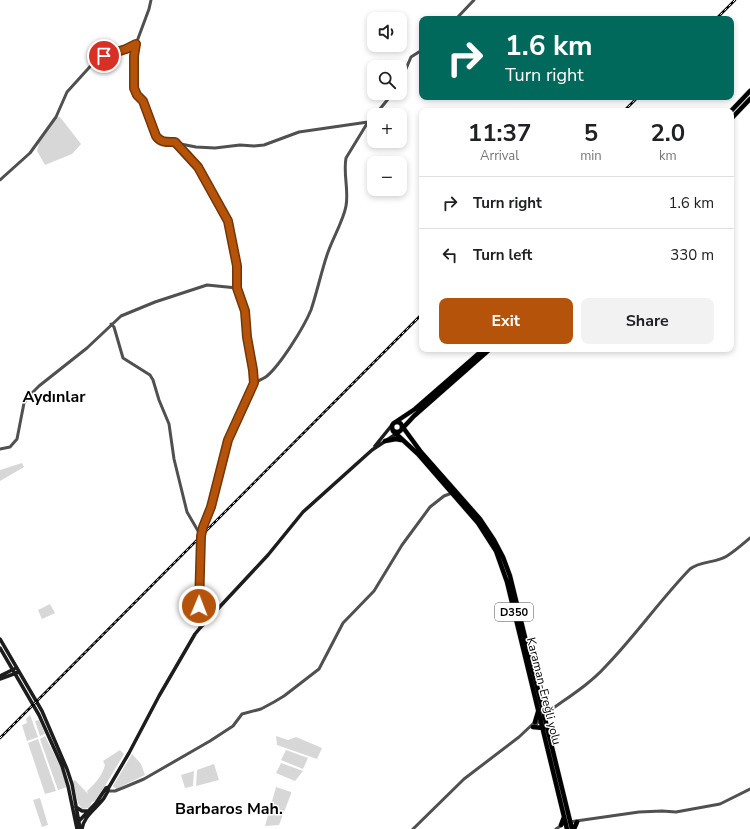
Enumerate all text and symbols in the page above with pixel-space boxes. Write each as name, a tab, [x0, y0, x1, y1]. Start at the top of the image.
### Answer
map controls	[367, 12, 407, 196]
button: sound	[367, 12, 407, 52]
text: 1.6 km	[505, 27, 593, 65]
icon: right	[439, 32, 491, 84]
pin	[87, 39, 121, 73]
icon: arrive	[93, 45, 115, 67]
button: search	[367, 60, 407, 100]
text: Turn right	[505, 63, 584, 87]
button: +	[367, 108, 407, 148]
text: 11:37	[468, 117, 531, 149]
text: 5	[584, 117, 598, 149]
text: 2.0	[650, 117, 685, 149]
text: Arrival	[480, 147, 519, 165]
text: min	[580, 147, 602, 165]
text: km	[659, 147, 677, 165]
button: −	[367, 156, 407, 196]
icon: right	[439, 192, 461, 214]
text: Turn right	[473, 193, 542, 213]
text: 1.6 km	[668, 193, 714, 213]
icon: left	[439, 244, 461, 266]
text: Turn left	[473, 245, 532, 265]
text: 330 m	[670, 245, 714, 265]
button: Exit	[439, 298, 573, 344]
button: Share	[581, 298, 714, 344]
district label: Aydınlar	[23, 386, 86, 408]
position arrow	[178, 585, 220, 627]
road number: D350	[495, 603, 533, 621]
street label: Karaman-Ereğli yolu	[523, 636, 565, 746]
district label: Barbaros Mah.	[175, 798, 283, 820]

